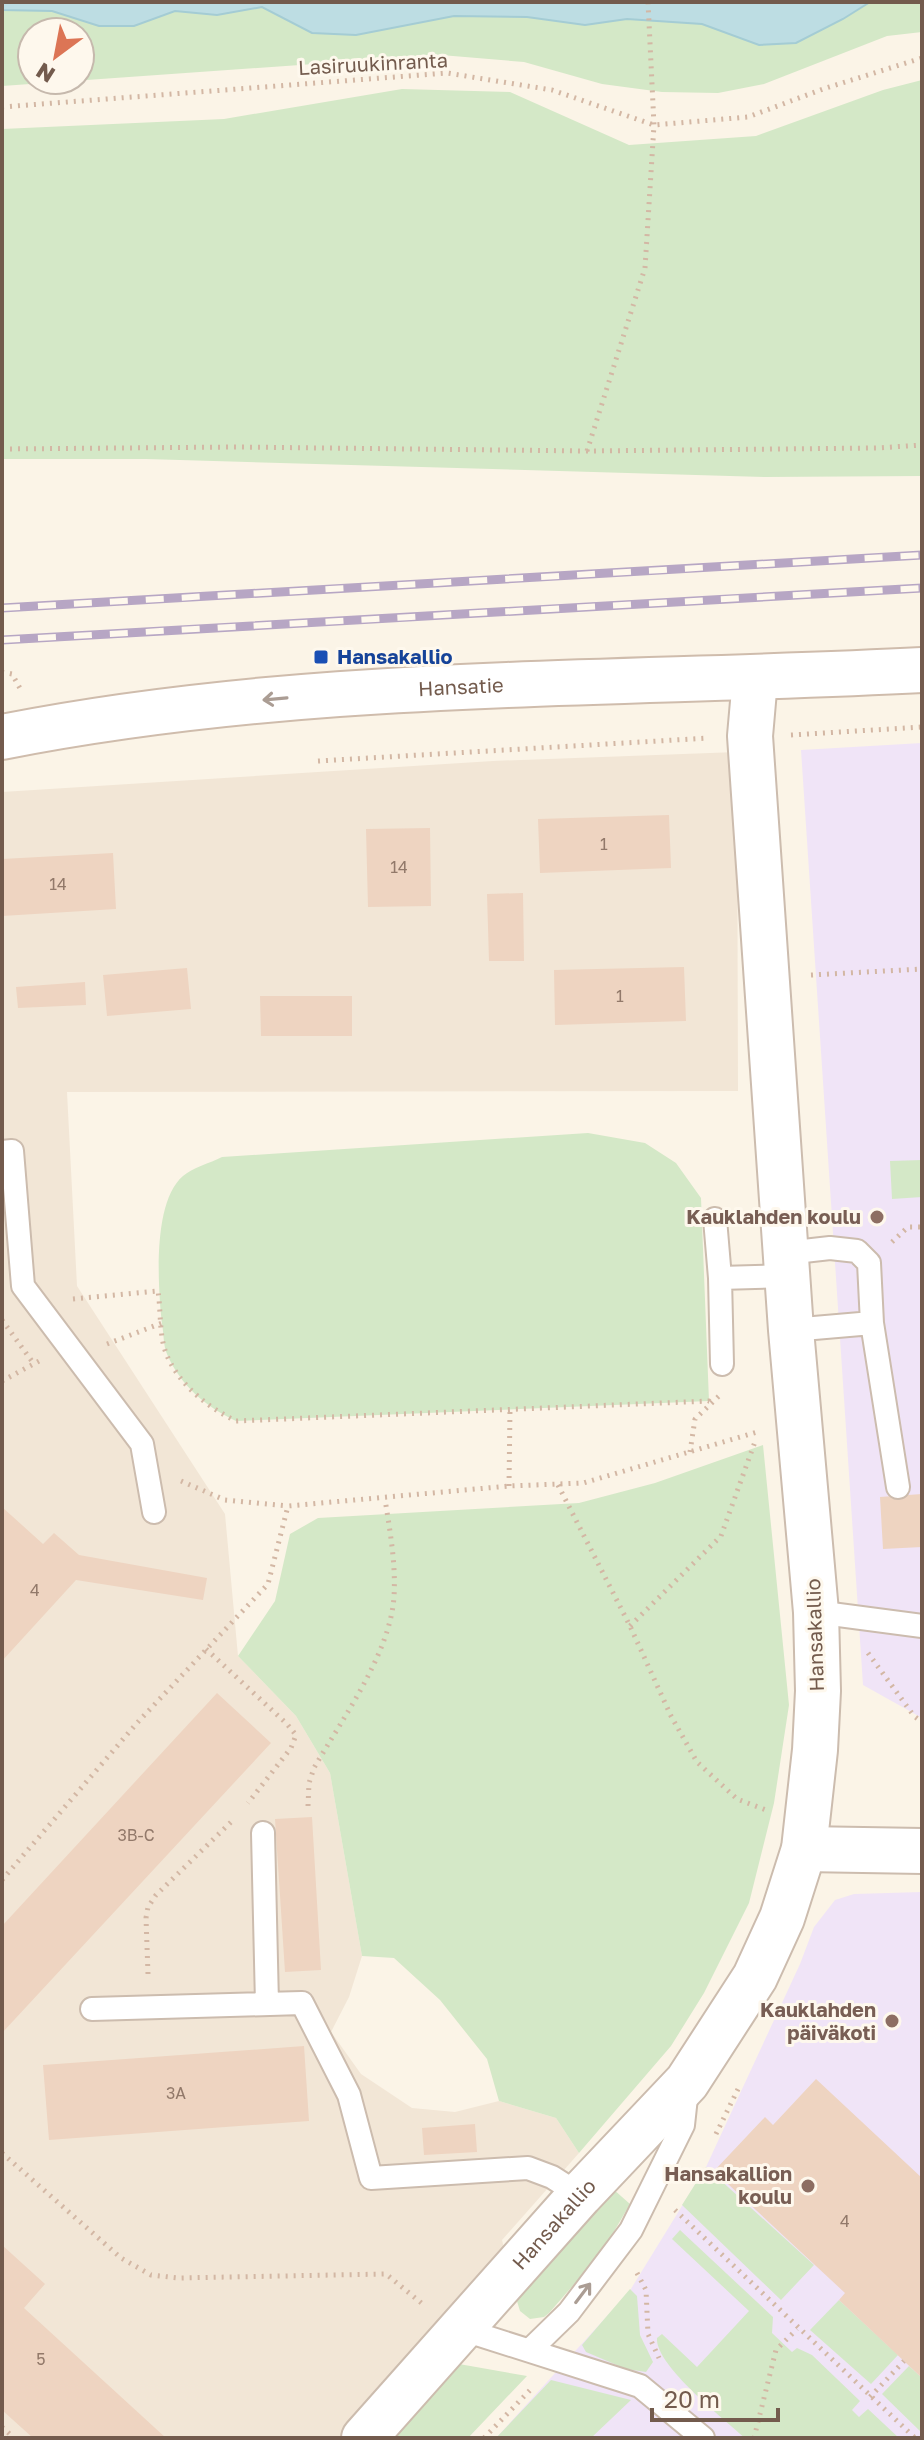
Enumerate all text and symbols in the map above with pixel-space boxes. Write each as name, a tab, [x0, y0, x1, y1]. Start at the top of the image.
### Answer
north arrow	[16, 16, 96, 96]
street label: Lasiruukinranta	[297, 47, 449, 79]
text: N	[31, 58, 59, 89]
place label: Hansakallio	[337, 644, 453, 668]
marker: Hansakallio	[312, 648, 330, 666]
street label: Hansatie	[417, 672, 504, 700]
one-way arrow	[262, 692, 289, 707]
house number: 1	[600, 834, 608, 854]
house number: 14	[390, 857, 408, 877]
house number: 14	[49, 874, 67, 894]
house number: 1	[616, 986, 624, 1006]
place label: Kauklahden koulu	[686, 1204, 861, 1228]
marker: Kauklahden koulu	[868, 1208, 886, 1226]
street label: Hansakallio	[800, 1578, 828, 1692]
house number: 4	[30, 1580, 40, 1600]
house number: 3B-C	[117, 1825, 155, 1845]
place label: Kauklahden päiväkoti	[760, 1997, 876, 2044]
marker: Kauklahden päiväkoti	[883, 2012, 901, 2030]
house number: 3A	[166, 2083, 186, 2103]
place label: Hansakallion koulu	[664, 2161, 792, 2208]
street label: Hansakallio	[507, 2173, 600, 2274]
marker: Hansakallion koulu	[799, 2177, 817, 2195]
house number: 4	[840, 2211, 850, 2231]
one-way arrow	[575, 2283, 592, 2304]
house number: 5	[36, 2349, 46, 2369]
scale bar	[652, 2372, 778, 2422]
text: 20 m	[664, 2384, 720, 2413]

